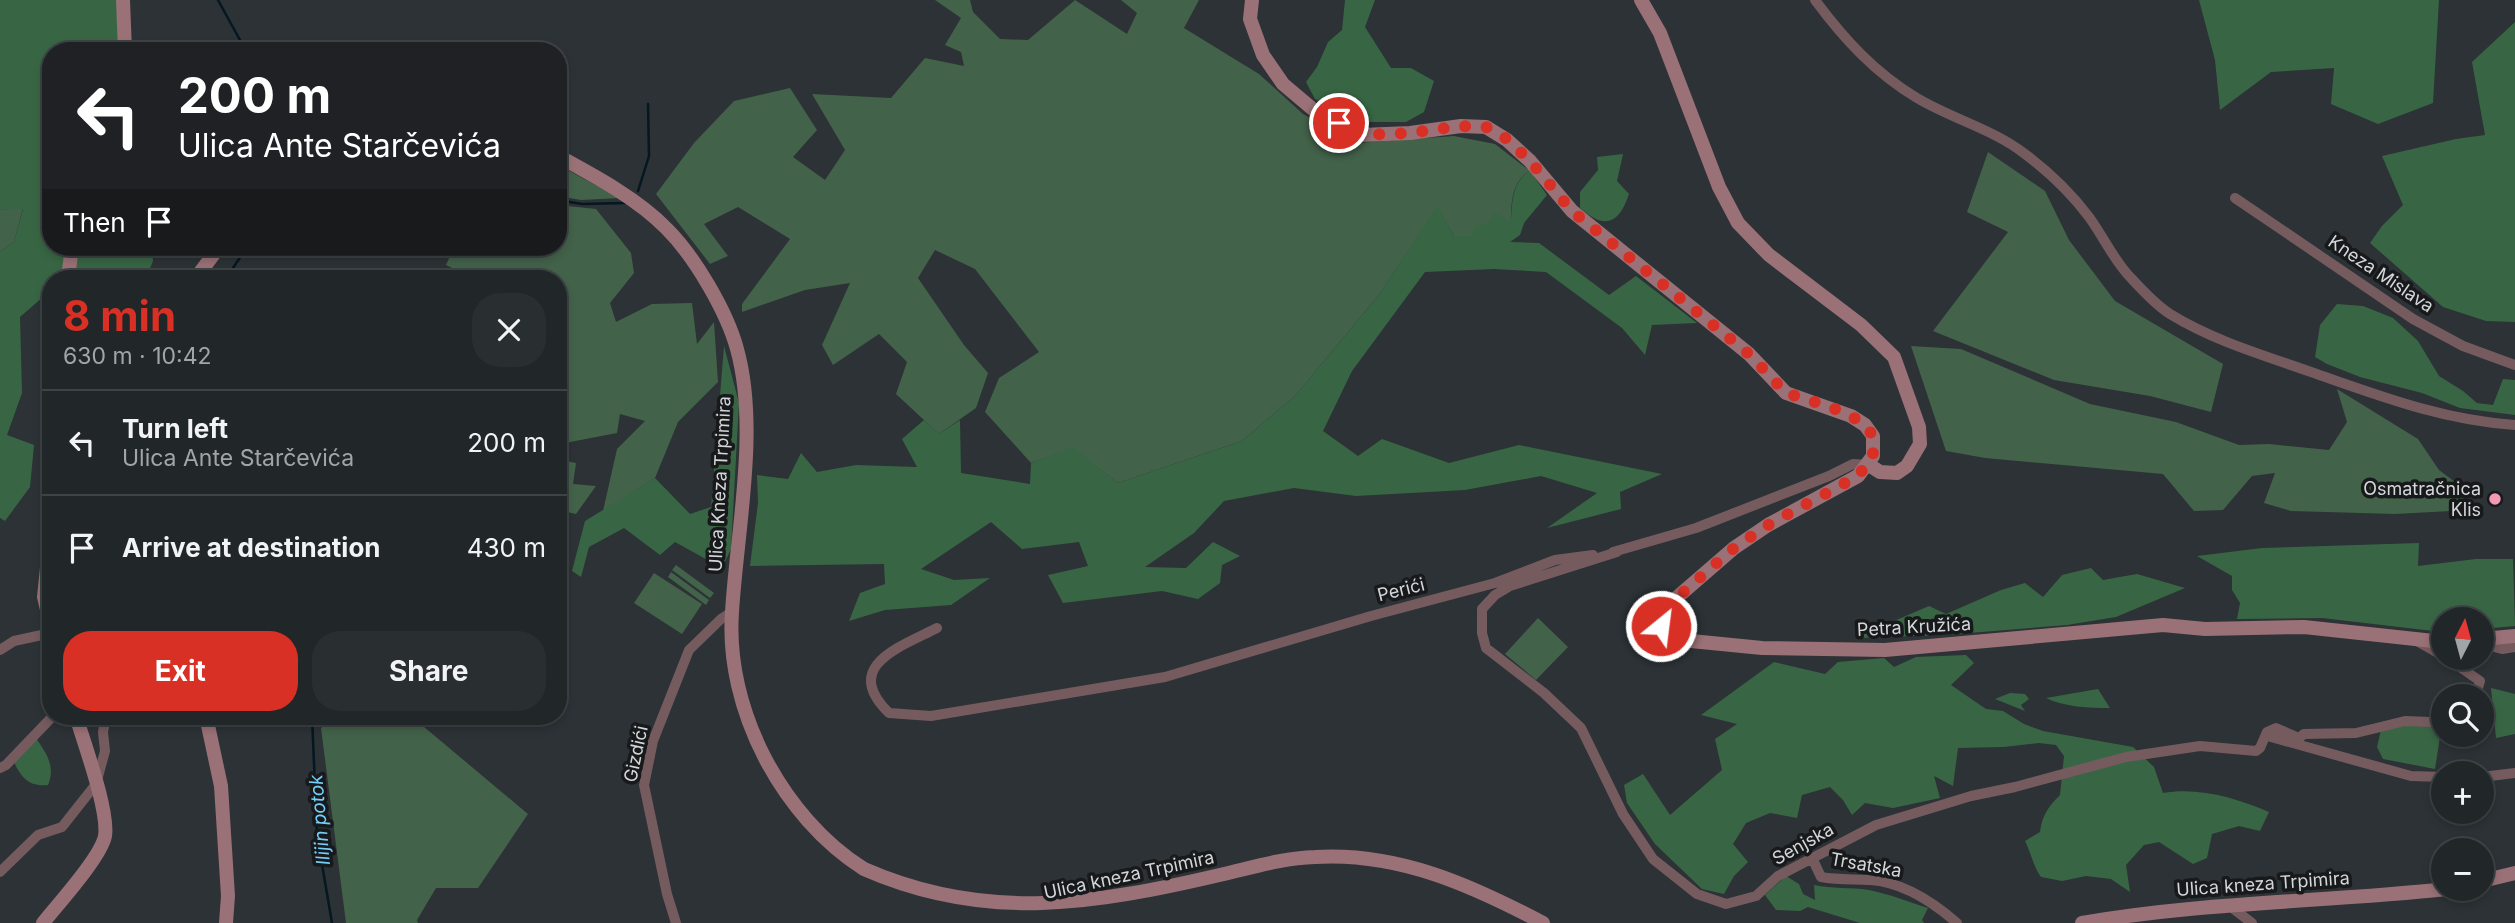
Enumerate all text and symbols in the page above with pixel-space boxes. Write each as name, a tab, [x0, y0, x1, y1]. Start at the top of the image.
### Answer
text: 200 m	[178, 66, 331, 125]
icon: left	[63, 70, 154, 161]
pin	[1309, 93, 1369, 153]
icon: arrive	[1320, 104, 1358, 142]
text: Ulica Ante Starčevića	[178, 126, 501, 165]
icon: arrive	[140, 203, 178, 241]
text: Then	[63, 207, 126, 238]
street label: Kneza Mislava	[2325, 231, 2438, 317]
text: 8 min	[63, 290, 176, 341]
button: close	[472, 293, 546, 367]
text: 630 m · 10:42	[63, 342, 212, 370]
street label: Ulica Kneza Trpimira	[704, 396, 735, 572]
text: Turn left	[122, 413, 228, 444]
icon: left	[63, 424, 101, 462]
text: 200 m	[467, 427, 546, 458]
text: Ulica Ante Starčevića	[122, 444, 354, 472]
place label: Osmatračnica Klis	[2363, 478, 2481, 520]
marker: Osmatračnica Klis	[2487, 491, 2503, 507]
icon: arrive	[63, 529, 101, 567]
text: Arrive at destination	[122, 532, 381, 563]
text: 430 m	[467, 532, 546, 563]
street label: Perići	[1375, 574, 1427, 606]
position arrow	[1624, 589, 1698, 663]
north arrow	[2431, 607, 2494, 670]
map controls	[2431, 607, 2494, 901]
street label: Petra Kružića	[1856, 613, 1971, 640]
button: Exit	[63, 631, 298, 711]
button: Share	[312, 631, 546, 711]
button: search	[2431, 684, 2494, 747]
street label: Gizdići	[619, 724, 652, 784]
button: +	[2431, 761, 2494, 824]
water label: Ilijin potok	[304, 773, 335, 866]
street label: Senjska	[1769, 818, 1837, 869]
button: −	[2431, 838, 2494, 901]
street label: Ulica kneza Trpimira	[1042, 846, 1216, 903]
street label: Trsatska	[1829, 848, 1903, 881]
street label: Ulica kneza Trpimira	[2176, 867, 2350, 900]

